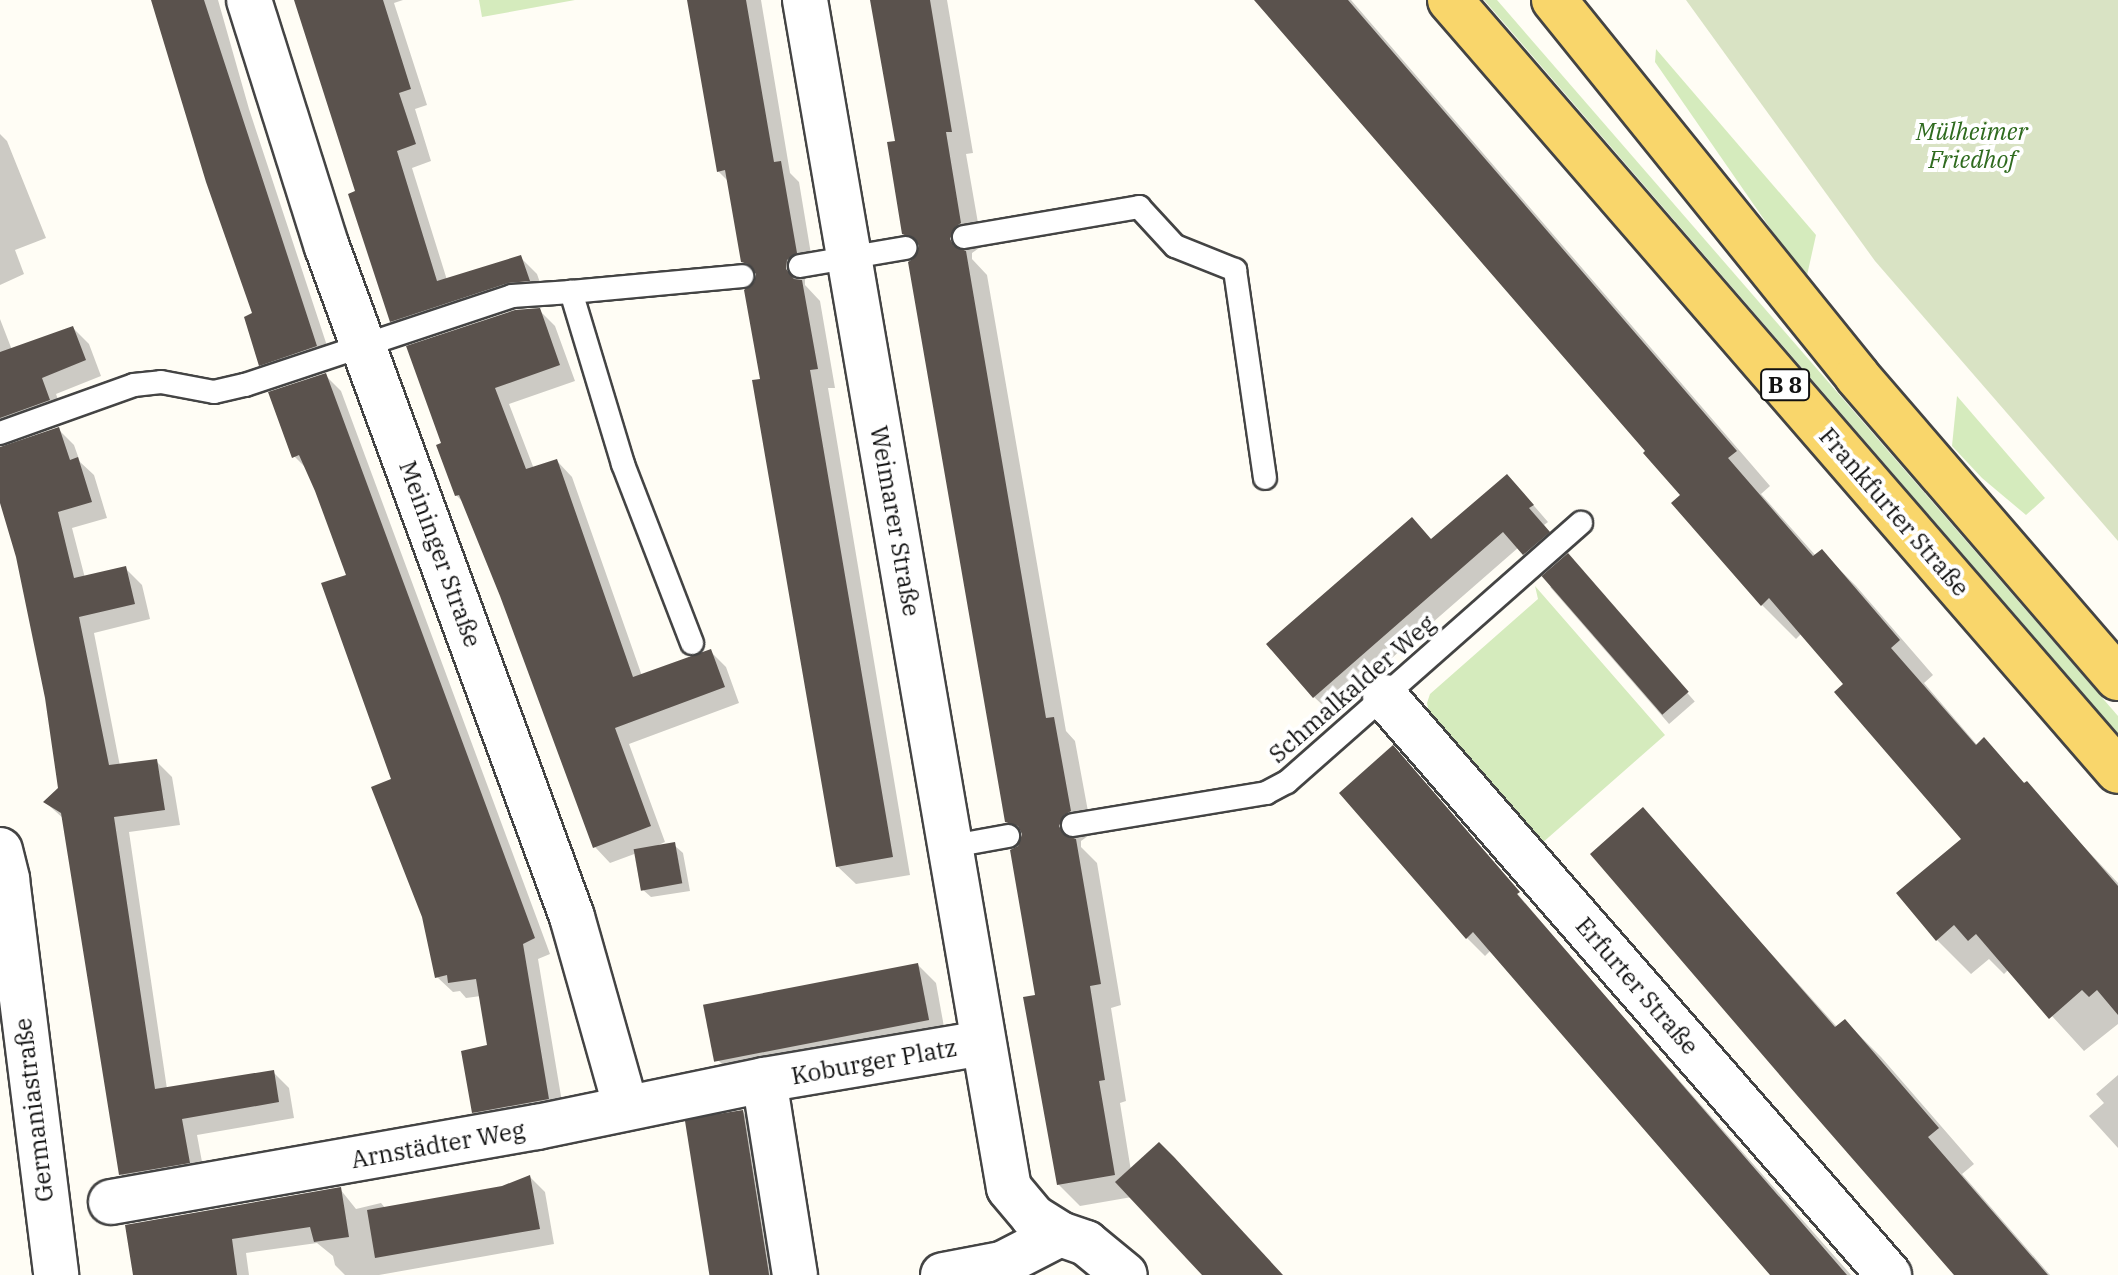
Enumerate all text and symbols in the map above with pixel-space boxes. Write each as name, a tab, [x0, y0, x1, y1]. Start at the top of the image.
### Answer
park label: Mülheimer Friedhof	[1916, 118, 2028, 174]
road number: B 8	[1759, 367, 1811, 403]
street label: Frankfurter Straße	[1813, 422, 1975, 602]
street label: Weimarer Straße	[864, 424, 926, 618]
street label: Meininger Straße	[393, 457, 487, 651]
street label: Schmalkalder Weg	[1263, 609, 1441, 769]
street label: Erfurter Straße	[1570, 911, 1704, 1061]
street label: Germaniastraße	[8, 1017, 60, 1203]
street label: Koburger Platz	[789, 1033, 959, 1091]
street label: Arnstädter Weg	[349, 1116, 527, 1174]

